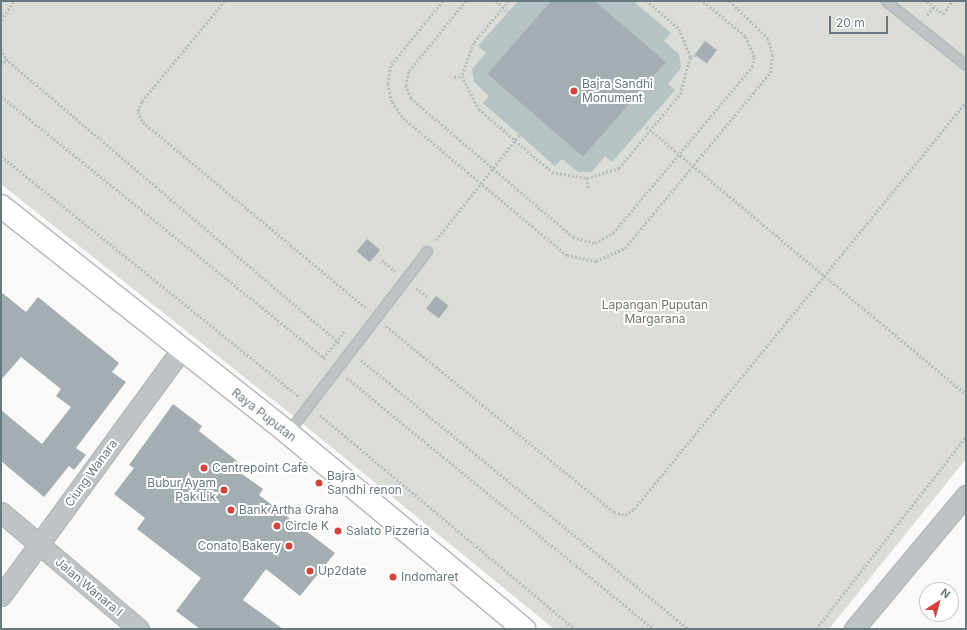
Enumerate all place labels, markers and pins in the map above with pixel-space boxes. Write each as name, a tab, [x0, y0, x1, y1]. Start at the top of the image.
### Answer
place label: Bajra Sandhi Monument	[582, 77, 653, 105]
marker: Bajra Sandhi Monument	[569, 86, 579, 96]
place label: Centrepoint Cafe	[212, 461, 309, 475]
marker: Centrepoint Cafe	[199, 463, 209, 473]
place label: Bajra Sandhi renon	[327, 469, 402, 497]
place label: Bubur Ayam Pak Lik	[147, 476, 216, 504]
marker: Bajra Sandhi renon	[314, 478, 324, 488]
marker: Bubur Ayam Pak Lik	[219, 485, 229, 495]
place label: Bank Artha Graha	[239, 503, 339, 517]
marker: Bank Artha Graha	[226, 505, 236, 515]
place label: Circle K	[285, 519, 329, 533]
marker: Circle K	[272, 521, 282, 531]
place label: Salato Pizzeria	[346, 524, 429, 538]
marker: Salato Pizzeria	[333, 526, 343, 536]
place label: Conato Bakery	[197, 539, 281, 553]
marker: Conato Bakery	[284, 541, 294, 551]
place label: Up2date	[318, 564, 366, 578]
marker: Up2date	[305, 566, 315, 576]
place label: Indomaret	[401, 570, 458, 584]
marker: Indomaret	[388, 572, 398, 582]

